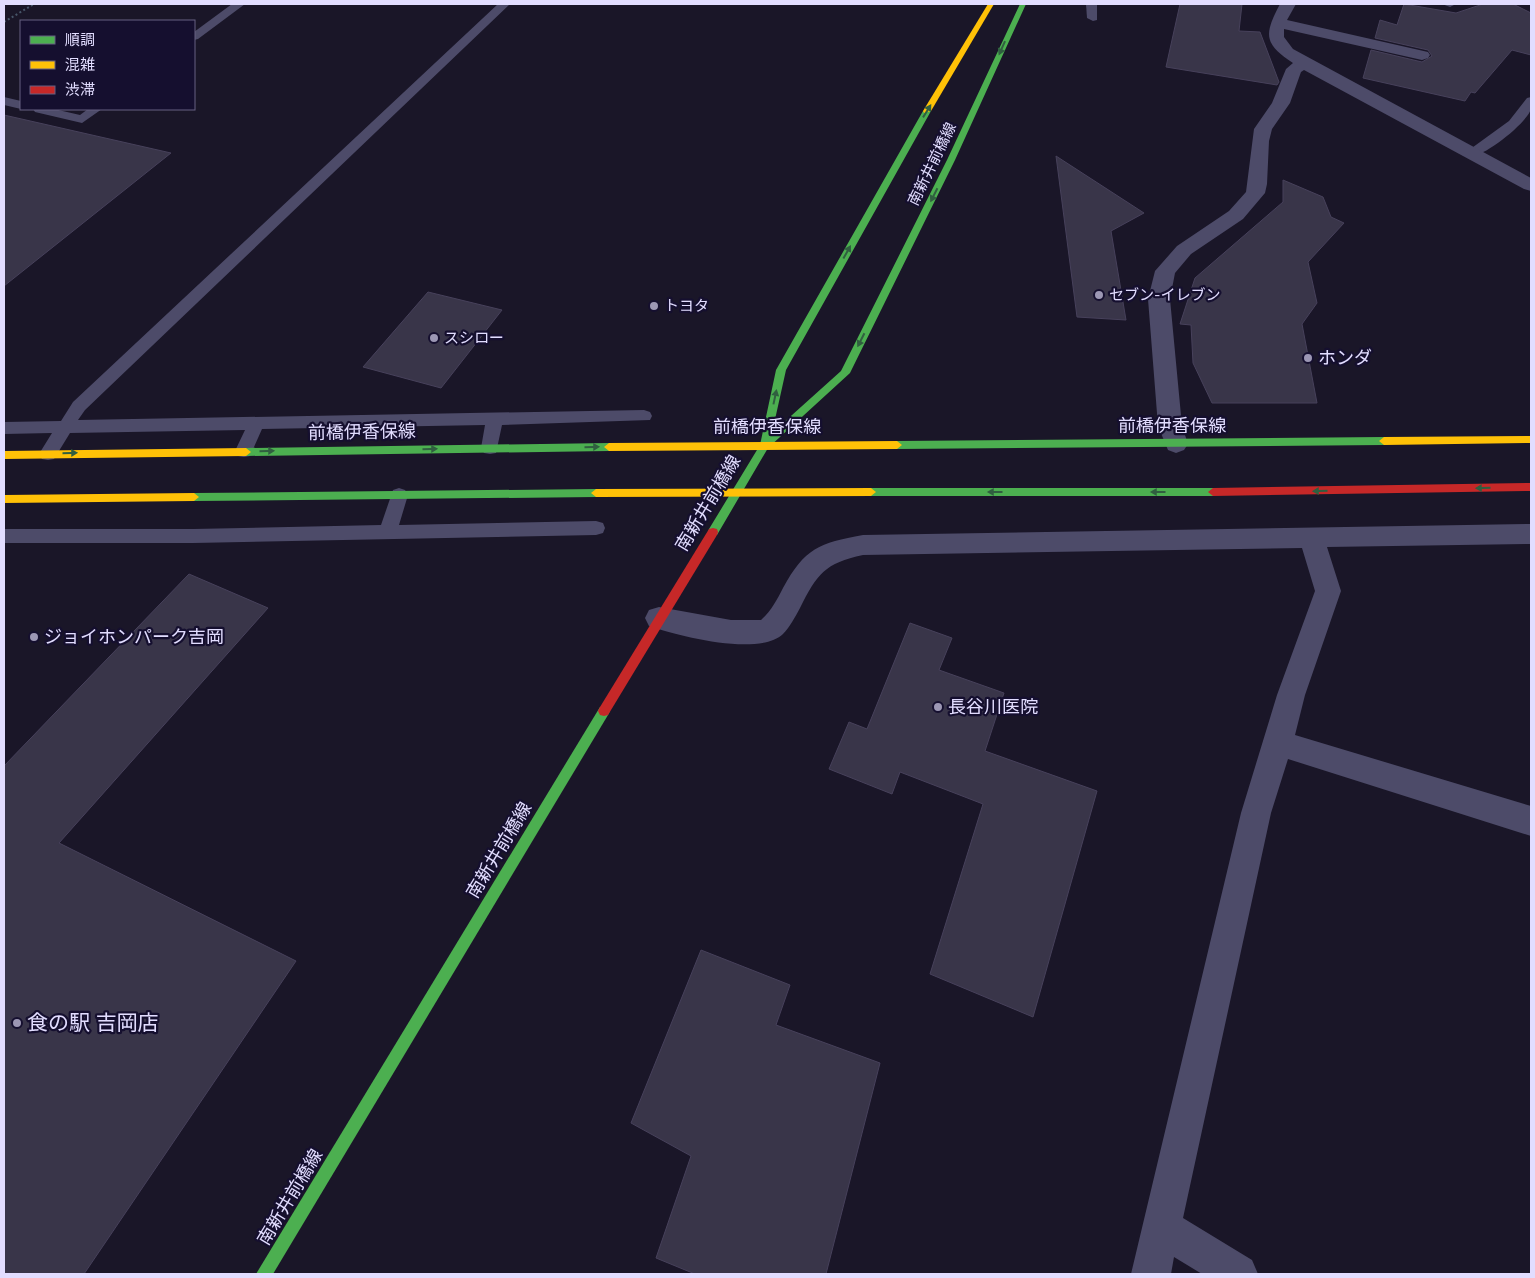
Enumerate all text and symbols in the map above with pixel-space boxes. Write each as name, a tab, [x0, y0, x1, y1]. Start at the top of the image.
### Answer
legend	[20, 20, 195, 110]
text: 順調	[65, 30, 95, 49]
one-way arrow	[998, 41, 1006, 55]
text: 混雑	[65, 55, 95, 74]
text: 渋滞	[65, 80, 95, 99]
one-way arrow	[923, 104, 932, 117]
street label: 南新井前橋線	[903, 119, 960, 208]
one-way arrow	[930, 188, 938, 202]
one-way arrow	[842, 245, 851, 259]
place label: セブン-イレブン	[1109, 285, 1220, 304]
marker: セブン-イレブン	[1093, 289, 1105, 301]
place label: トヨタ	[664, 296, 709, 315]
marker: トヨタ	[648, 300, 660, 312]
place label: スシロー	[444, 328, 504, 347]
marker: スシロー	[428, 332, 440, 344]
one-way arrow	[857, 333, 865, 347]
place label: ホンダ	[1318, 346, 1372, 369]
marker: ホンダ	[1302, 352, 1314, 364]
one-way arrow	[771, 389, 779, 404]
street label: 前橋伊香保線	[1118, 414, 1226, 437]
street label: 前橋伊香保線	[713, 415, 821, 438]
street label: 前橋伊香保線	[308, 419, 416, 444]
one-way arrow	[585, 443, 601, 451]
one-way arrow	[422, 445, 438, 453]
one-way arrow	[260, 447, 276, 455]
one-way arrow	[62, 449, 78, 457]
street label: 南新井前橋線	[670, 451, 745, 555]
one-way arrow	[1474, 484, 1490, 492]
one-way arrow	[1312, 487, 1328, 495]
one-way arrow	[987, 488, 1003, 496]
one-way arrow	[1149, 488, 1165, 496]
place label: ジョイホンパーク吉岡	[44, 625, 224, 648]
marker: ジョイホンパーク吉岡	[28, 631, 40, 643]
place label: 長谷川医院	[948, 695, 1038, 718]
marker: 長谷川医院	[932, 701, 944, 713]
street label: 南新井前橋線	[461, 798, 536, 902]
place label: 食の駅 吉岡店	[27, 1009, 158, 1035]
marker: 食の駅 吉岡店	[11, 1017, 23, 1029]
street label: 南新井前橋線	[252, 1145, 327, 1249]

